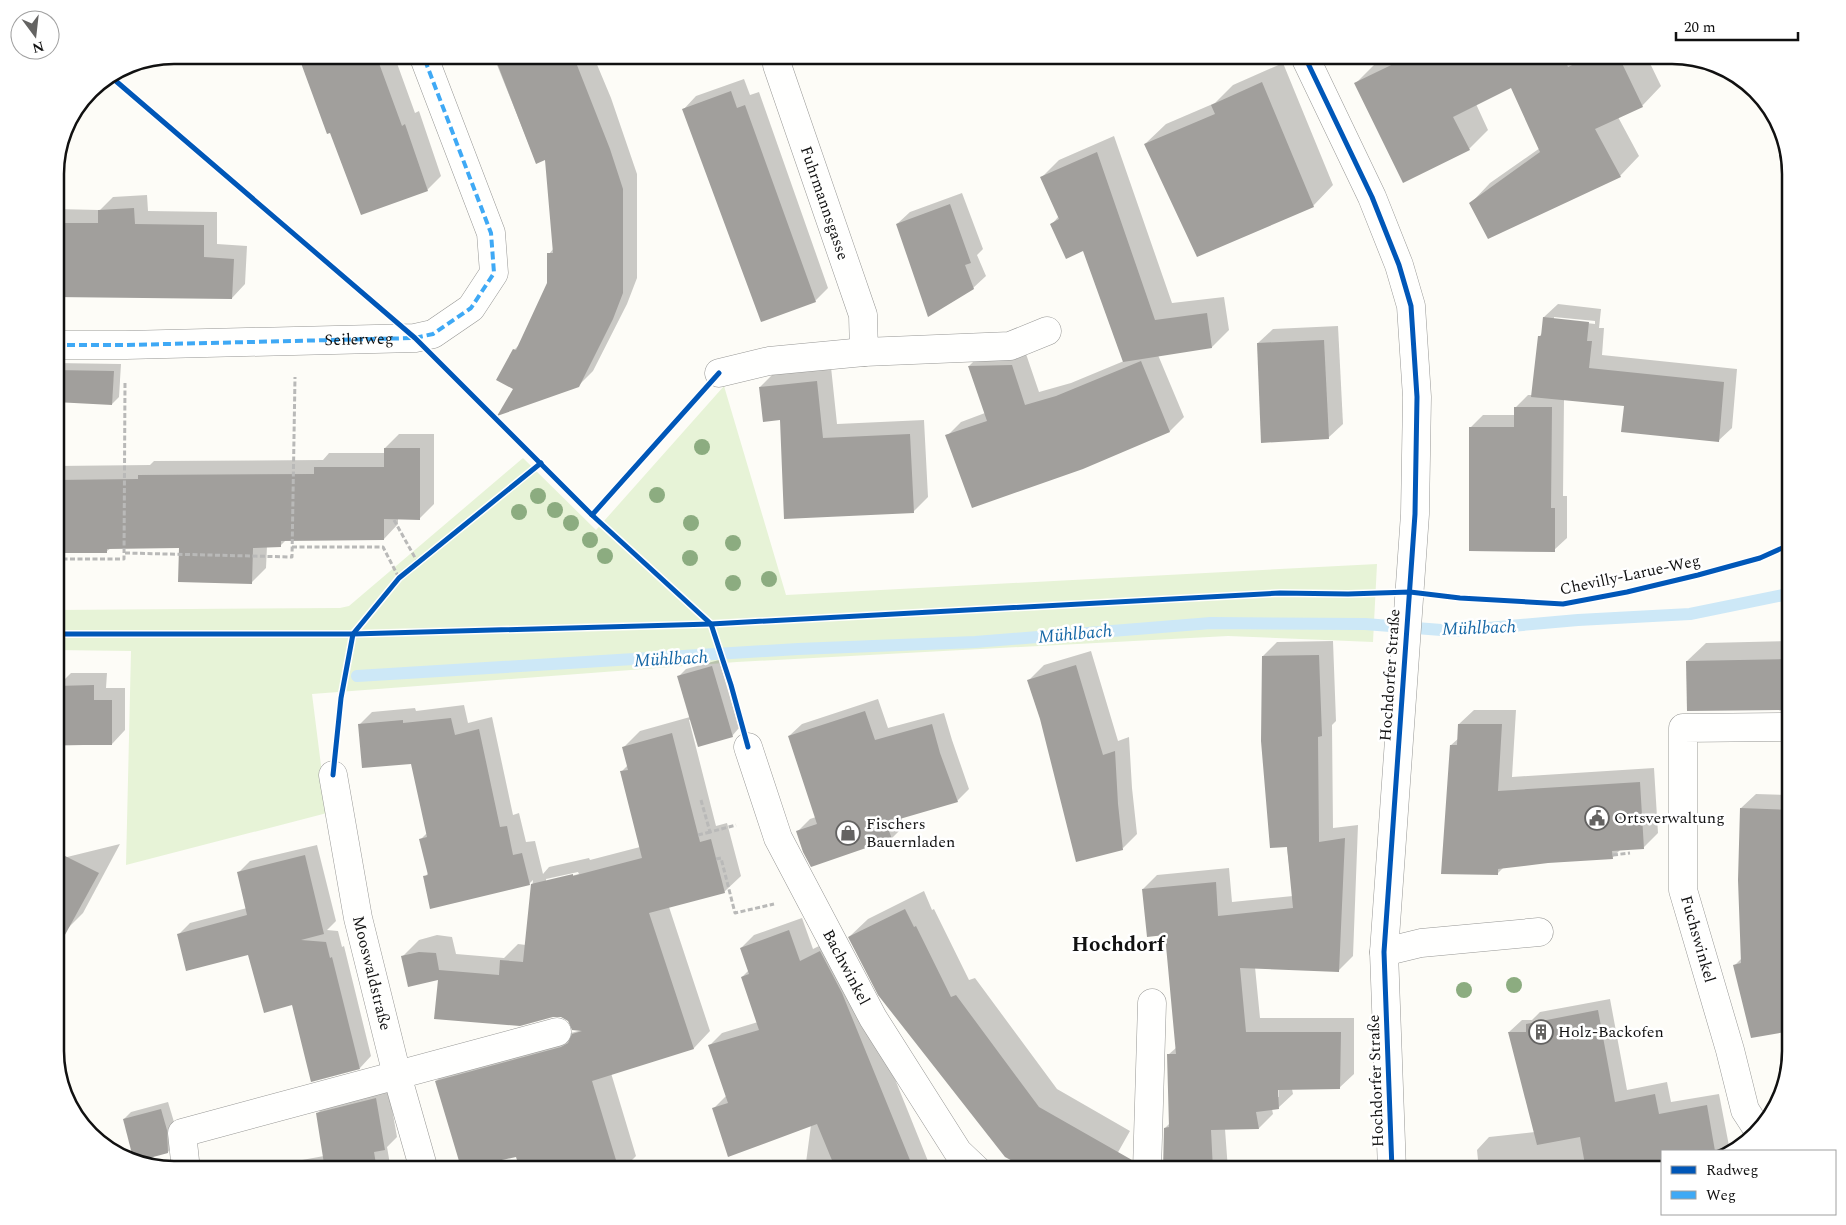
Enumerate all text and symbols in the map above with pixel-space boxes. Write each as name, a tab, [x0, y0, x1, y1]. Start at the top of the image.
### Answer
north arrow	[10, 10, 60, 60]
scale bar	[1676, 10, 1798, 42]
text: 20 m	[1684, 16, 1716, 39]
text: N	[30, 35, 46, 59]
street label: Fuhrmannsgasse	[794, 143, 855, 263]
street label: Seilerweg	[324, 327, 394, 352]
street label: Chevilly-Larue-Weg	[1557, 548, 1703, 602]
street label: Hochdorfer Straße	[1373, 608, 1407, 742]
water label: Mühlbach	[1441, 613, 1517, 643]
water label: Mühlbach	[1037, 617, 1113, 651]
water label: Mühlbach	[633, 644, 709, 674]
public building icon: Ortsverwaltung	[1584, 805, 1610, 831]
place label: Ortsverwaltung	[1614, 806, 1725, 830]
place label: Fischers Bauernladen	[866, 812, 955, 854]
shop icon: Fischers Bauernladen	[835, 820, 861, 846]
street label: Fuchswinkel	[1674, 892, 1722, 986]
street label: Mooswaldstraße	[346, 913, 398, 1033]
street label: Bachwinkel	[816, 925, 876, 1009]
district label: Hochdorf	[1072, 929, 1166, 961]
street label: Hochdorfer Straße	[1362, 1014, 1390, 1148]
building icon: Holz-Backofen	[1528, 1019, 1554, 1045]
place label: Holz-Backofen	[1558, 1020, 1664, 1044]
legend	[1661, 1150, 1836, 1215]
text: Radweg	[1706, 1159, 1759, 1182]
text: Weg	[1706, 1184, 1736, 1207]

